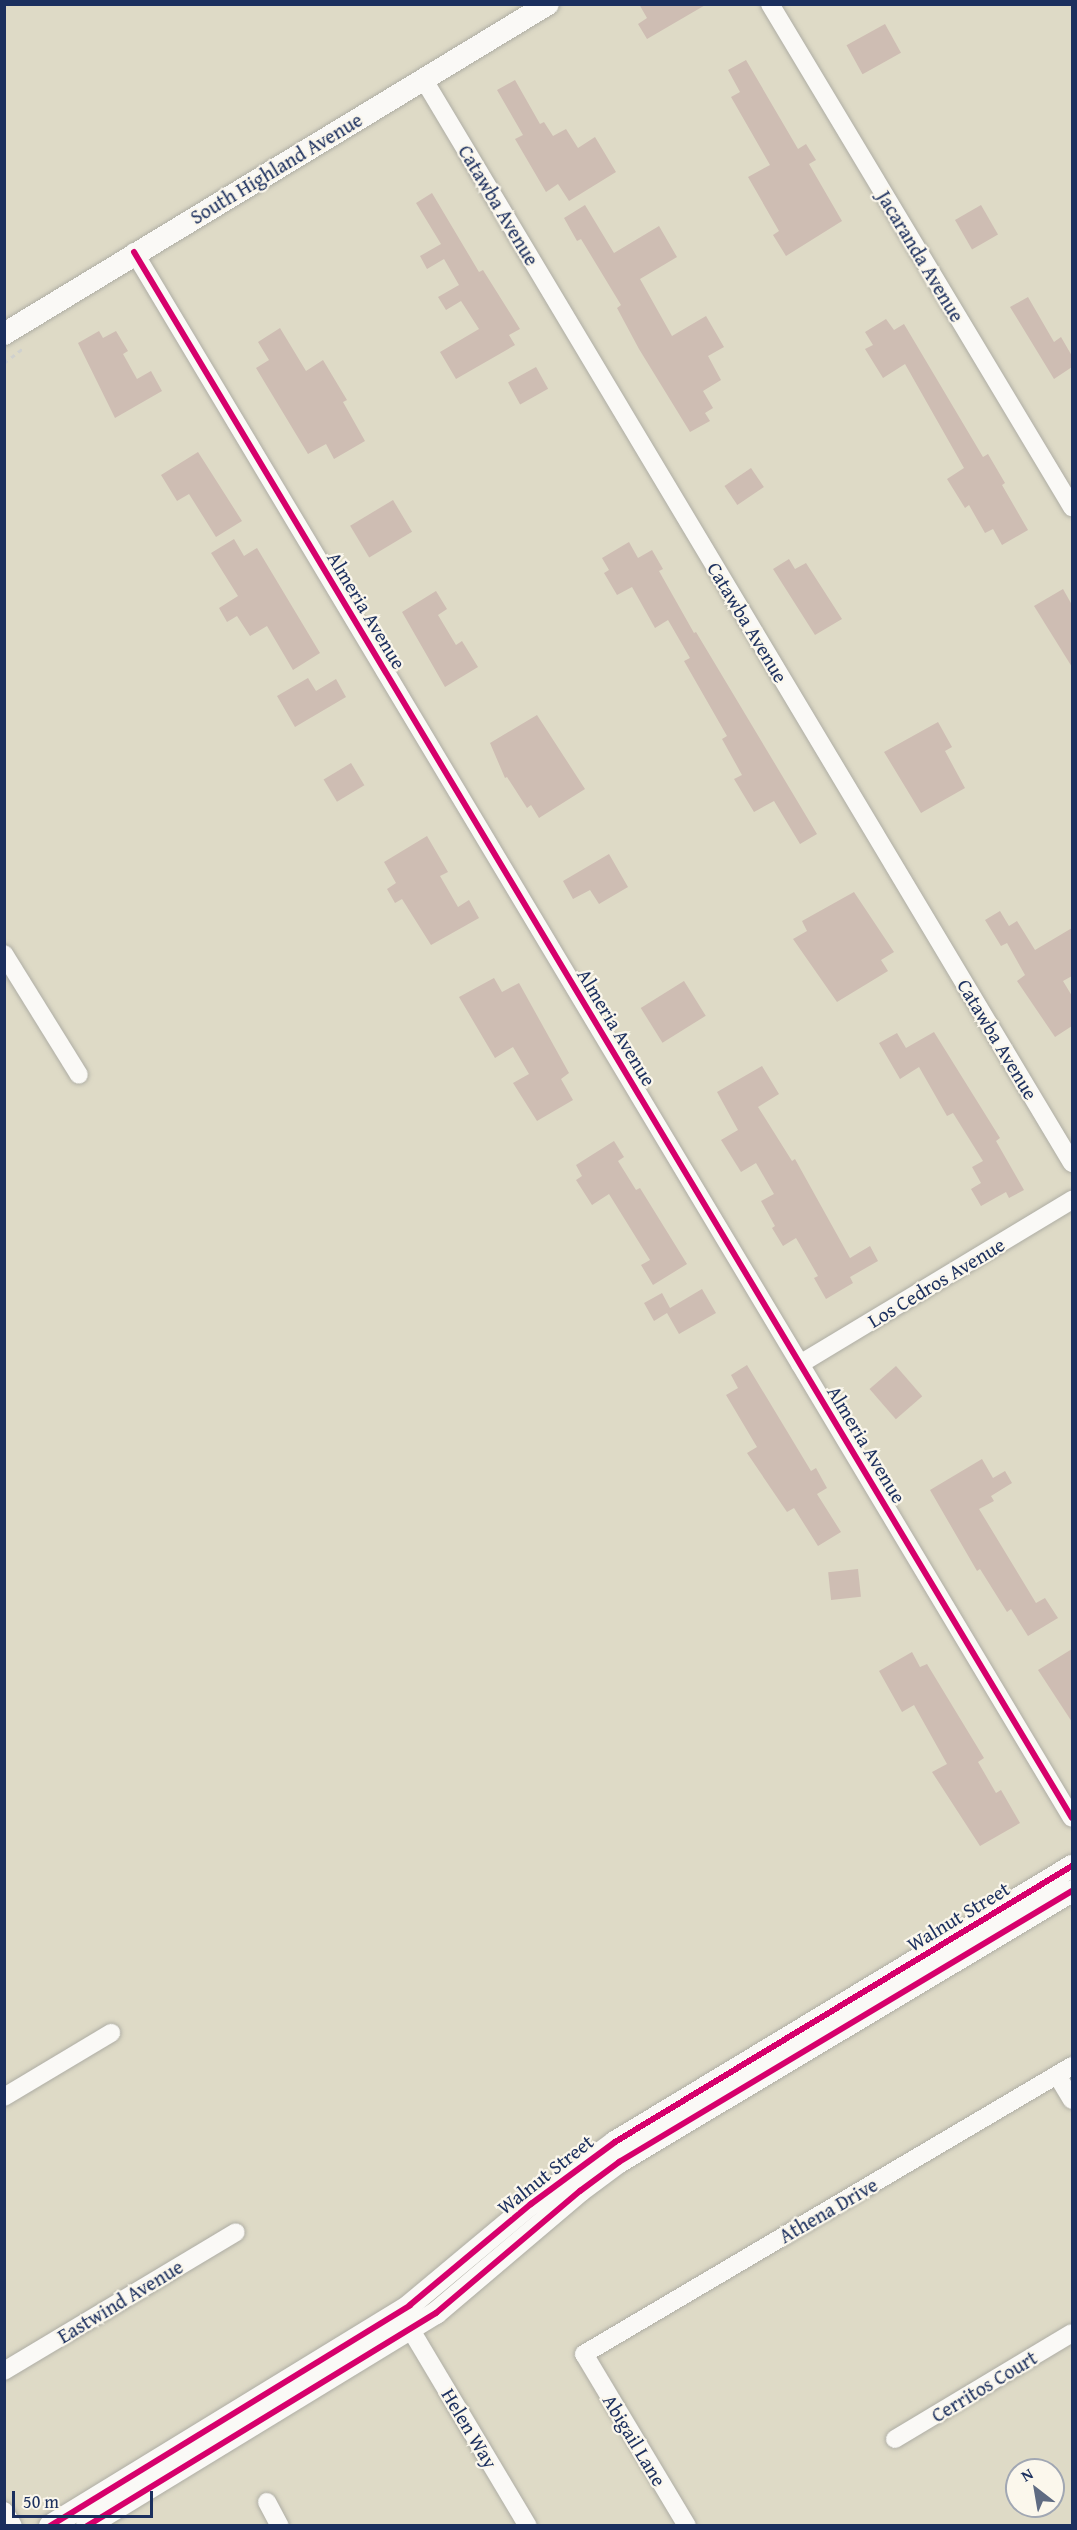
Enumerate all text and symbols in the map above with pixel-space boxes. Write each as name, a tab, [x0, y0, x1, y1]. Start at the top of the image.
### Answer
street label: South Highland Avenue	[186, 107, 366, 229]
street label: Catawba Avenue	[454, 140, 544, 270]
street label: Jacaranda Avenue	[872, 186, 970, 326]
street label: Almeria Avenue	[323, 547, 411, 673]
street label: Catawba Avenue	[703, 557, 793, 687]
street label: Almeria Avenue	[573, 964, 661, 1090]
street label: Catawba Avenue	[953, 974, 1043, 1104]
street label: Los Cedros Avenue	[863, 1232, 1009, 1332]
street label: Almeria Avenue	[823, 1381, 911, 1507]
street label: Walnut Street	[902, 1876, 1014, 1956]
street label: Walnut Street	[492, 2129, 598, 2219]
street label: Athena Drive	[774, 2172, 882, 2248]
street label: Eastwind Avenue	[53, 2254, 187, 2348]
street label: Cerritos Court	[927, 2345, 1041, 2427]
street label: Helen Way	[437, 2384, 503, 2472]
street label: Abigail Lane	[598, 2390, 672, 2490]
north arrow	[1005, 2458, 1065, 2518]
text: N	[1016, 2461, 1038, 2487]
scale bar	[15, 2479, 156, 2517]
text: 50 m	[23, 2488, 59, 2515]

